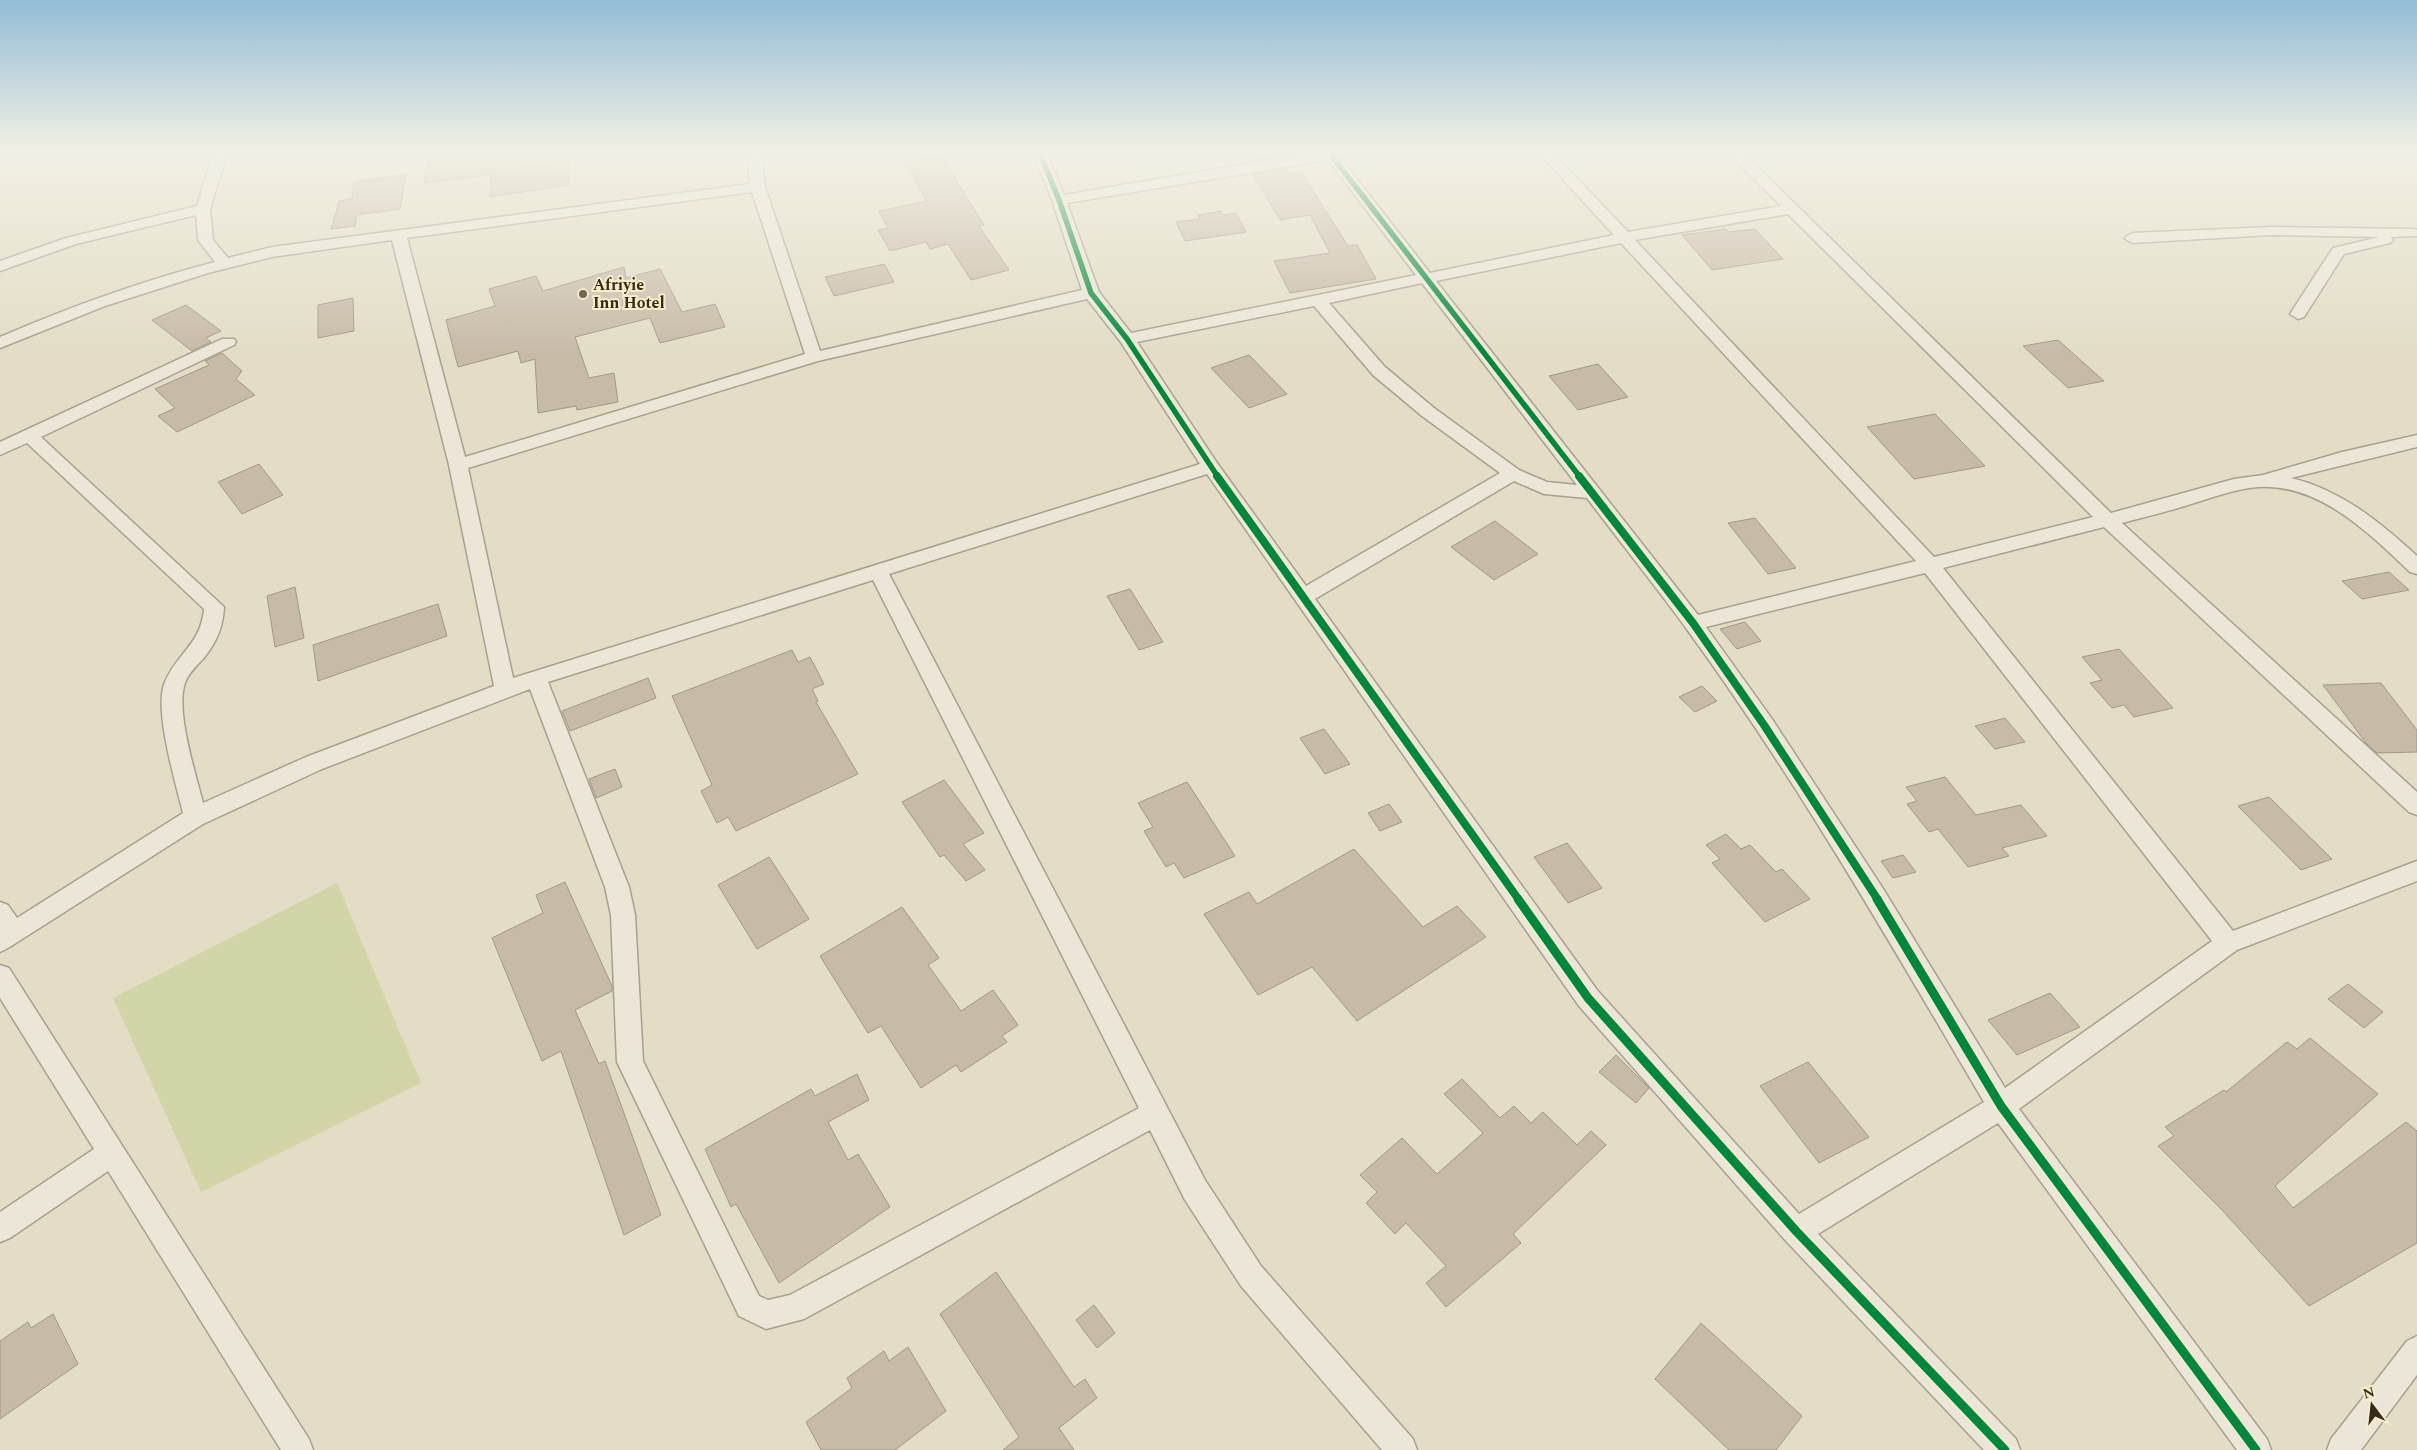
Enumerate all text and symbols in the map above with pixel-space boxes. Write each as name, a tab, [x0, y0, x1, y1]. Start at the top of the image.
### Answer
place label: Afriyie Inn Hotel	[593, 273, 665, 315]
marker: Afriyie Inn Hotel	[577, 288, 589, 300]
north arrow	[2347, 1380, 2397, 1430]
text: N	[2361, 1381, 2377, 1405]

